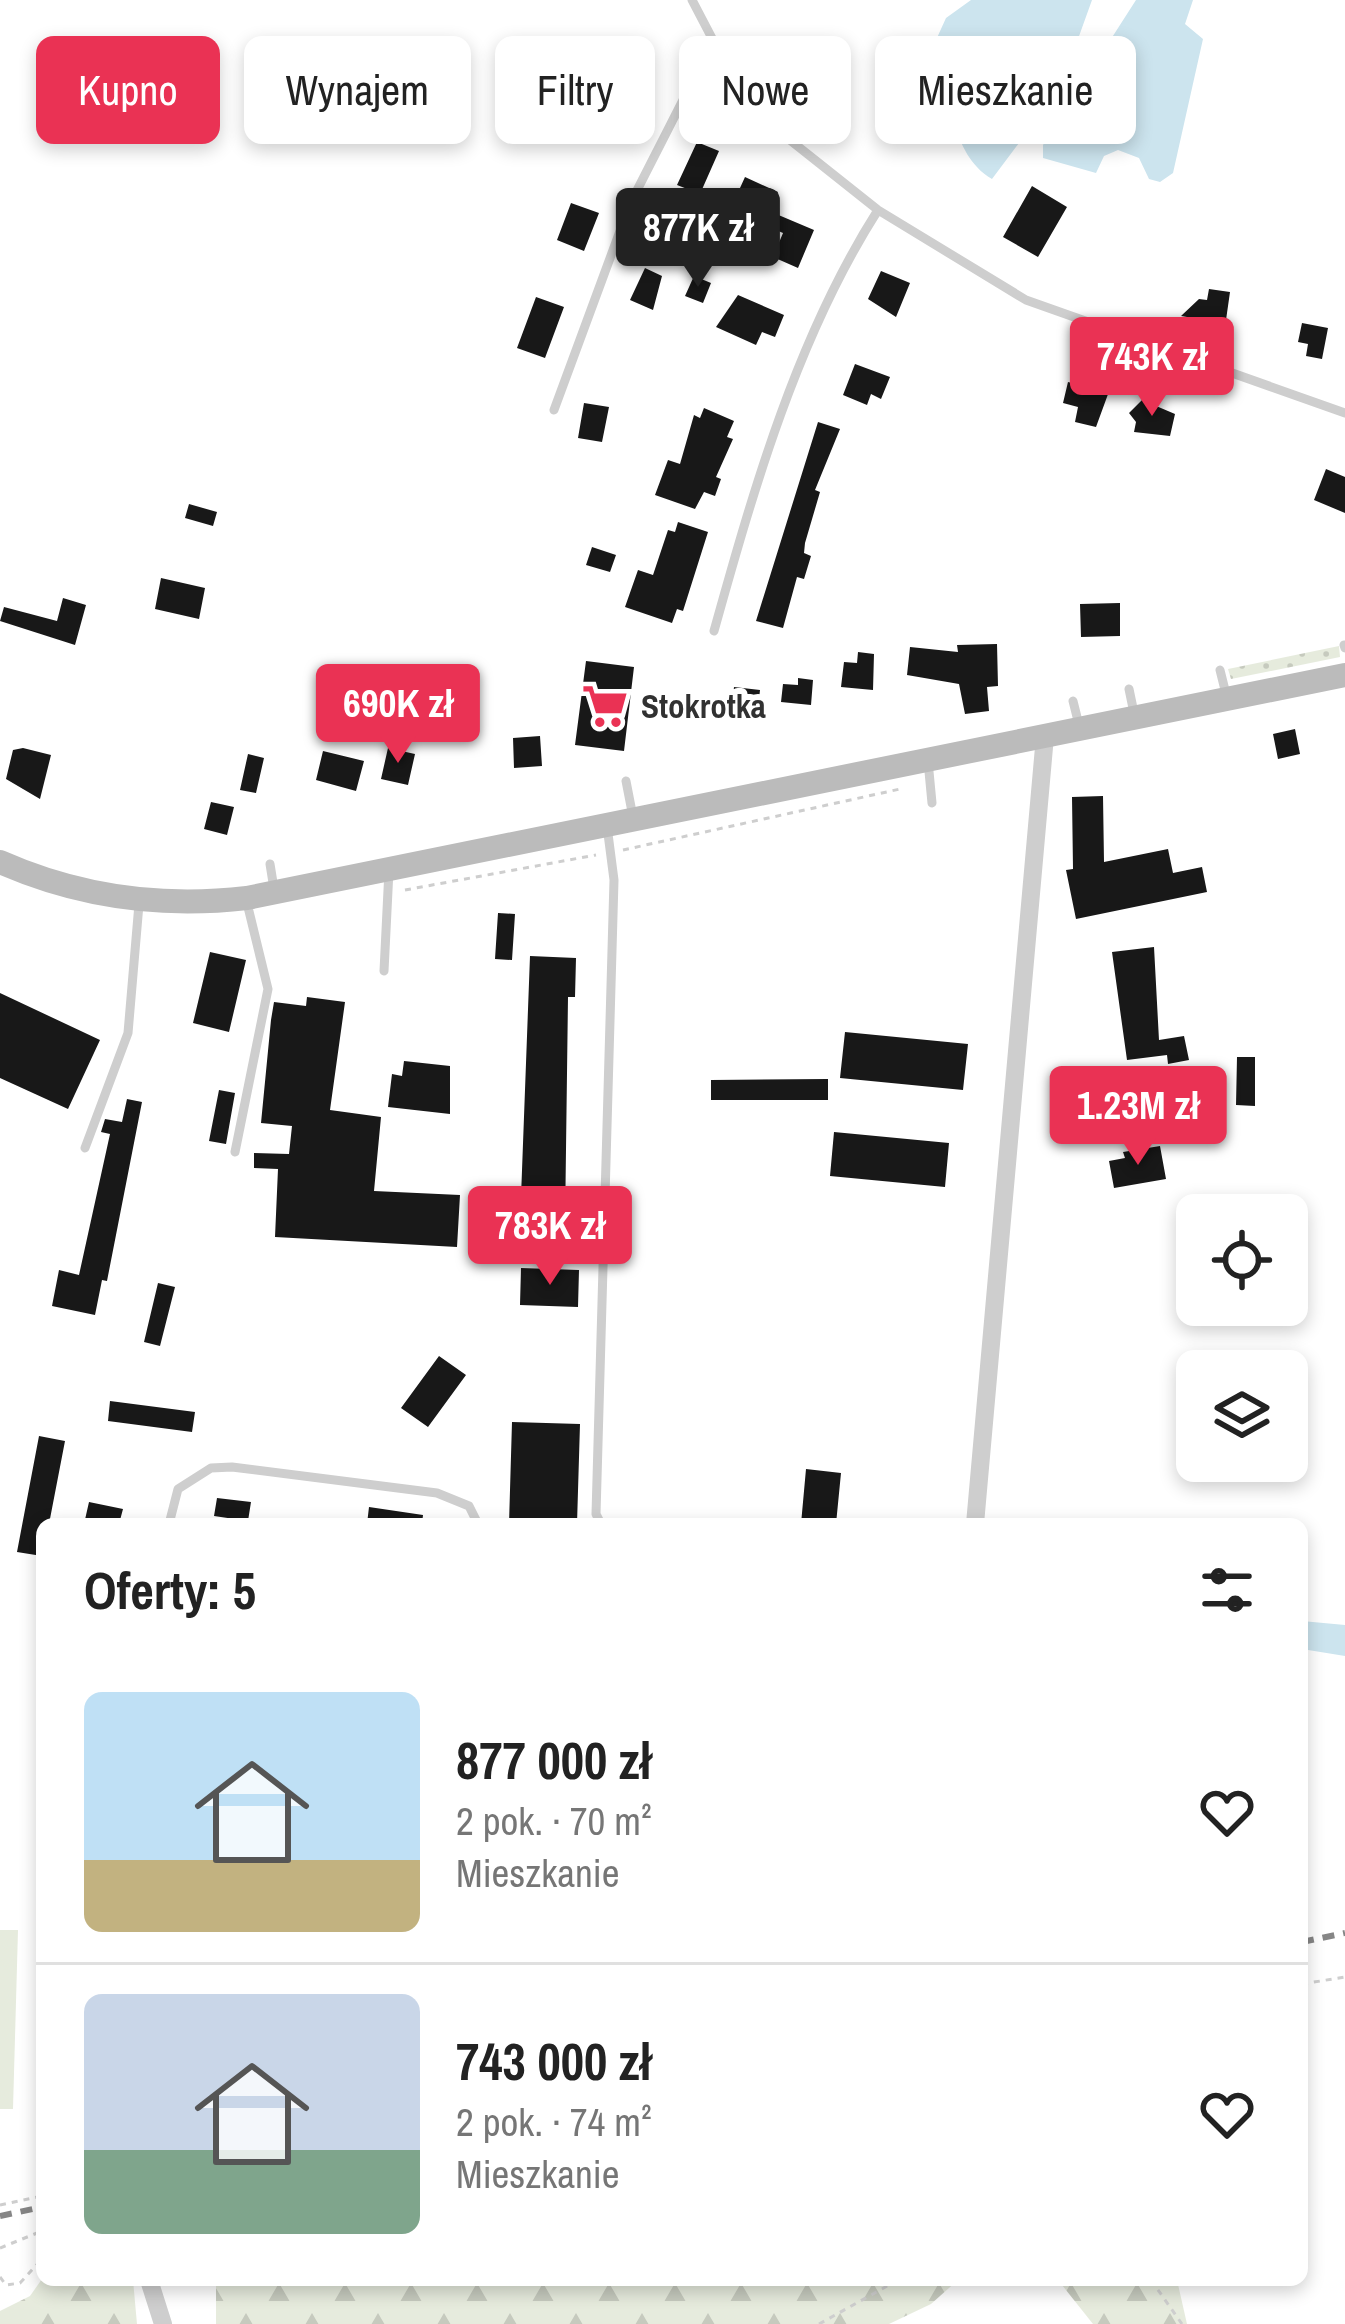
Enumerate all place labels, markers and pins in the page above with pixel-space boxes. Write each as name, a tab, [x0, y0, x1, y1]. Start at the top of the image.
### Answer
pin: 877K zł	[587, 188, 809, 290]
pin: 743K zł	[1041, 317, 1263, 419]
pin: 690K zł	[287, 664, 509, 766]
supermarket icon: Stokrotka	[580, 681, 630, 731]
place label: Stokrotka	[641, 684, 766, 728]
pin: 1.23M zł	[1014, 1066, 1262, 1168]
pin: 783K zł	[439, 1186, 661, 1288]

